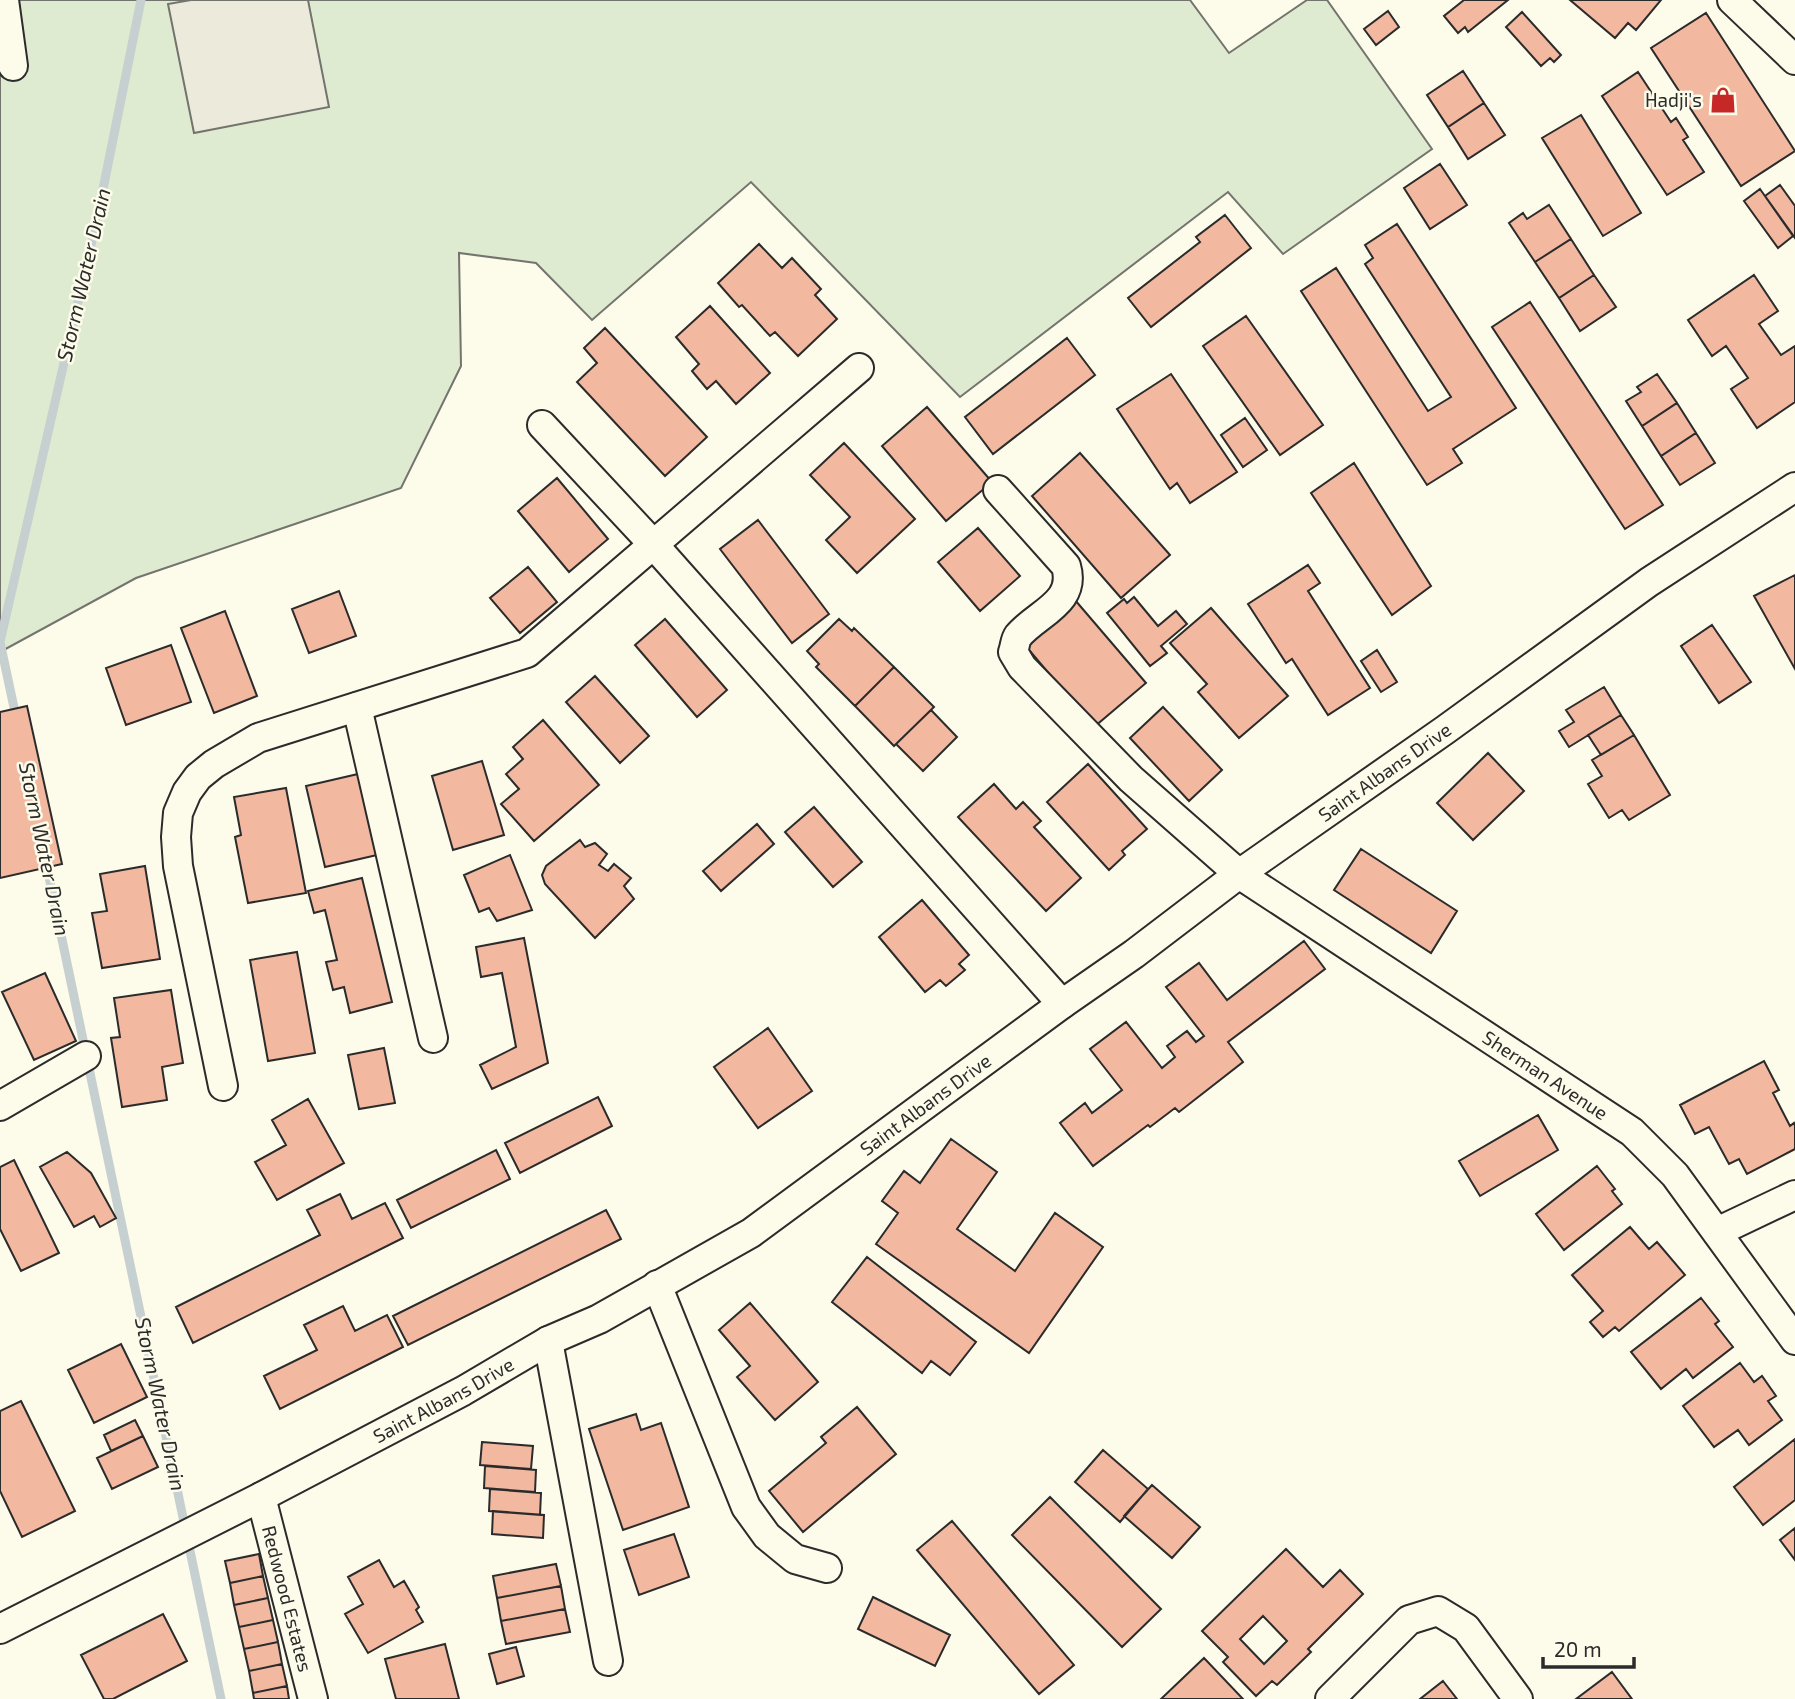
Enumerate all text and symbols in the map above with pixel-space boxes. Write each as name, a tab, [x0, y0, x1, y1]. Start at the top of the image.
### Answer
shop icon: Hadji's	[1708, 85, 1738, 115]
place label: Hadji's	[1645, 88, 1702, 111]
water label: Storm Water Drain	[50, 186, 115, 364]
street label: Saint Albans Drive	[1314, 717, 1455, 826]
water label: Storm Water Drain	[15, 759, 76, 938]
street label: Sherman Avenue	[1479, 1025, 1613, 1124]
street label: Saint Albans Drive	[855, 1048, 995, 1160]
water label: Storm Water Drain	[131, 1314, 192, 1493]
street label: Saint Albans Drive	[369, 1352, 518, 1447]
street label: Redwood Estates	[258, 1523, 318, 1674]
scale bar	[1543, 1626, 1634, 1670]
text: 20 m	[1554, 1636, 1602, 1661]

